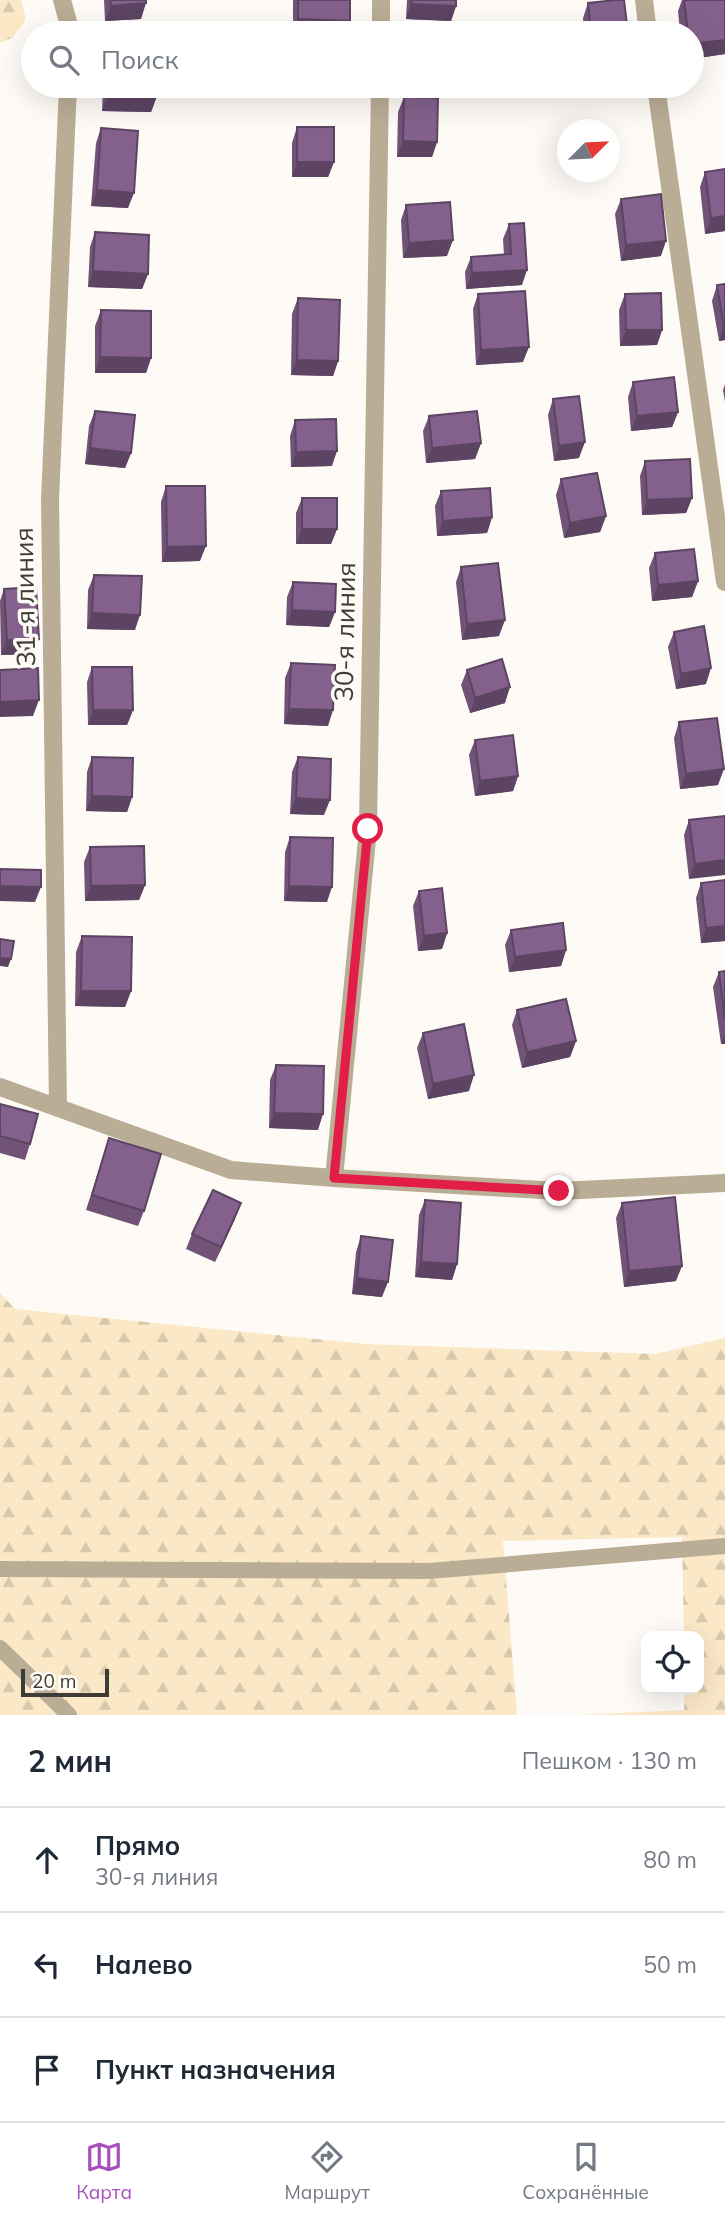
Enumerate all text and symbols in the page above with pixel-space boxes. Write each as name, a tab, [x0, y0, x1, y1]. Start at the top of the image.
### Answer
search box	[21, 21, 704, 98]
icon: search	[45, 41, 83, 79]
text: Поиск	[101, 43, 179, 76]
north arrow	[557, 119, 620, 182]
street label: 31-я линия	[7, 527, 42, 667]
street label: 30-я линия	[327, 562, 362, 702]
route start	[352, 813, 383, 844]
route end	[543, 1175, 574, 1206]
map controls	[641, 1631, 704, 1694]
button: locate	[641, 1631, 704, 1694]
scale bar	[21, 1666, 108, 1698]
text: 20 m	[32, 1669, 76, 1693]
text: 2 мин	[28, 1742, 112, 1780]
text: Пешком · 130 m	[522, 1746, 697, 1775]
text: Прямо	[95, 1829, 180, 1862]
icon: ahead	[28, 1841, 66, 1879]
text: 80 m	[643, 1845, 697, 1874]
text: 30-я линия	[95, 1862, 218, 1891]
icon: left	[28, 1946, 66, 1984]
text: Налево	[95, 1948, 193, 1981]
text: 50 m	[643, 1950, 697, 1979]
icon: arrive	[28, 2051, 66, 2089]
text: Пункт назначения	[95, 2053, 336, 2086]
tab: Карта	[76, 2138, 132, 2204]
tab: Маршрут	[284, 2138, 370, 2204]
tab: Сохранённые	[522, 2138, 649, 2204]

